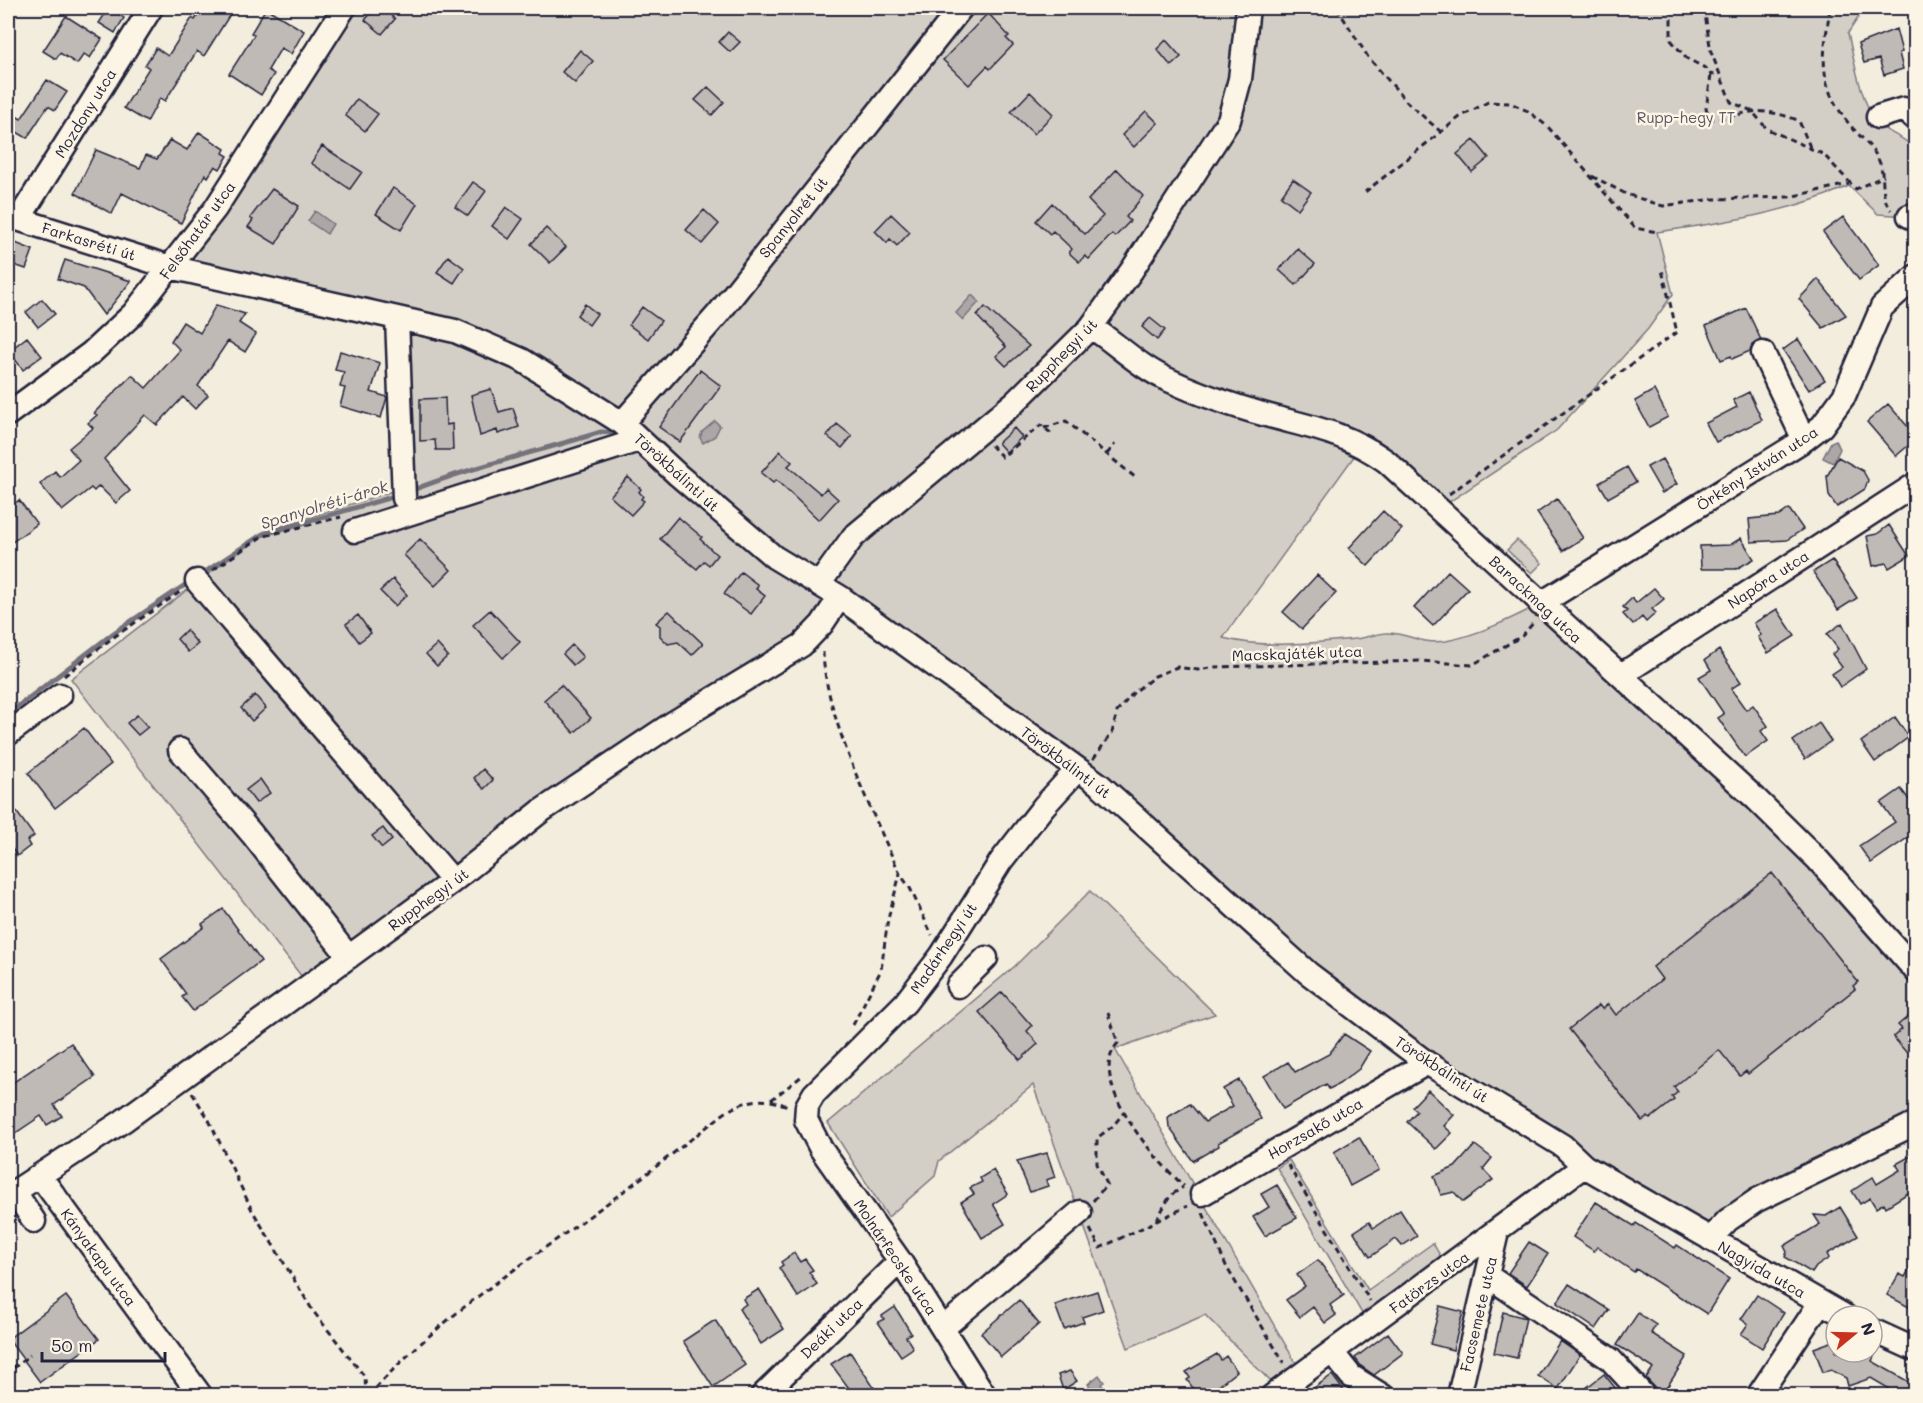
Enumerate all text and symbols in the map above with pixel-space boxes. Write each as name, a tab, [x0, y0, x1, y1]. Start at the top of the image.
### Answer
street label: Mozdony utca	[50, 65, 120, 161]
park label: Rupp-hegy TT	[1637, 107, 1735, 127]
street label: Spanyolrét út	[754, 172, 832, 262]
street label: Felsőhatár utca	[155, 177, 239, 283]
street label: Farkasréti út	[39, 217, 139, 265]
street label: Rupphegyi út	[1021, 314, 1101, 396]
street label: Örkény István utca	[1692, 421, 1822, 515]
street label: Törökbálinti út	[630, 428, 724, 516]
water label: Spanyolréti-árok	[258, 474, 391, 533]
street label: Napóra utca	[1723, 545, 1813, 613]
street label: Barackmag utca	[1485, 551, 1587, 647]
street label: Macskajáték utca	[1231, 641, 1363, 665]
street label: Törökbálinti út	[1017, 722, 1115, 802]
street label: Rupphegyi út	[384, 863, 472, 935]
street label: Madárhegyi út	[905, 898, 981, 998]
street label: Törökbálinti út	[1391, 1031, 1493, 1107]
street label: Horzsakő utca	[1264, 1093, 1366, 1163]
street label: Molnárfecske utca	[850, 1195, 942, 1319]
street label: Kányakapu utca	[57, 1204, 141, 1310]
street label: Nagyida utca	[1714, 1236, 1810, 1302]
street label: Fatörzs utca	[1385, 1246, 1473, 1318]
street label: Facsemete utca	[1455, 1254, 1501, 1374]
street label: Deáki utca	[796, 1293, 866, 1363]
north arrow	[1824, 1304, 1884, 1364]
text: N	[1857, 1320, 1881, 1338]
scale bar	[42, 1325, 165, 1363]
text: 50 m	[51, 1333, 93, 1357]

